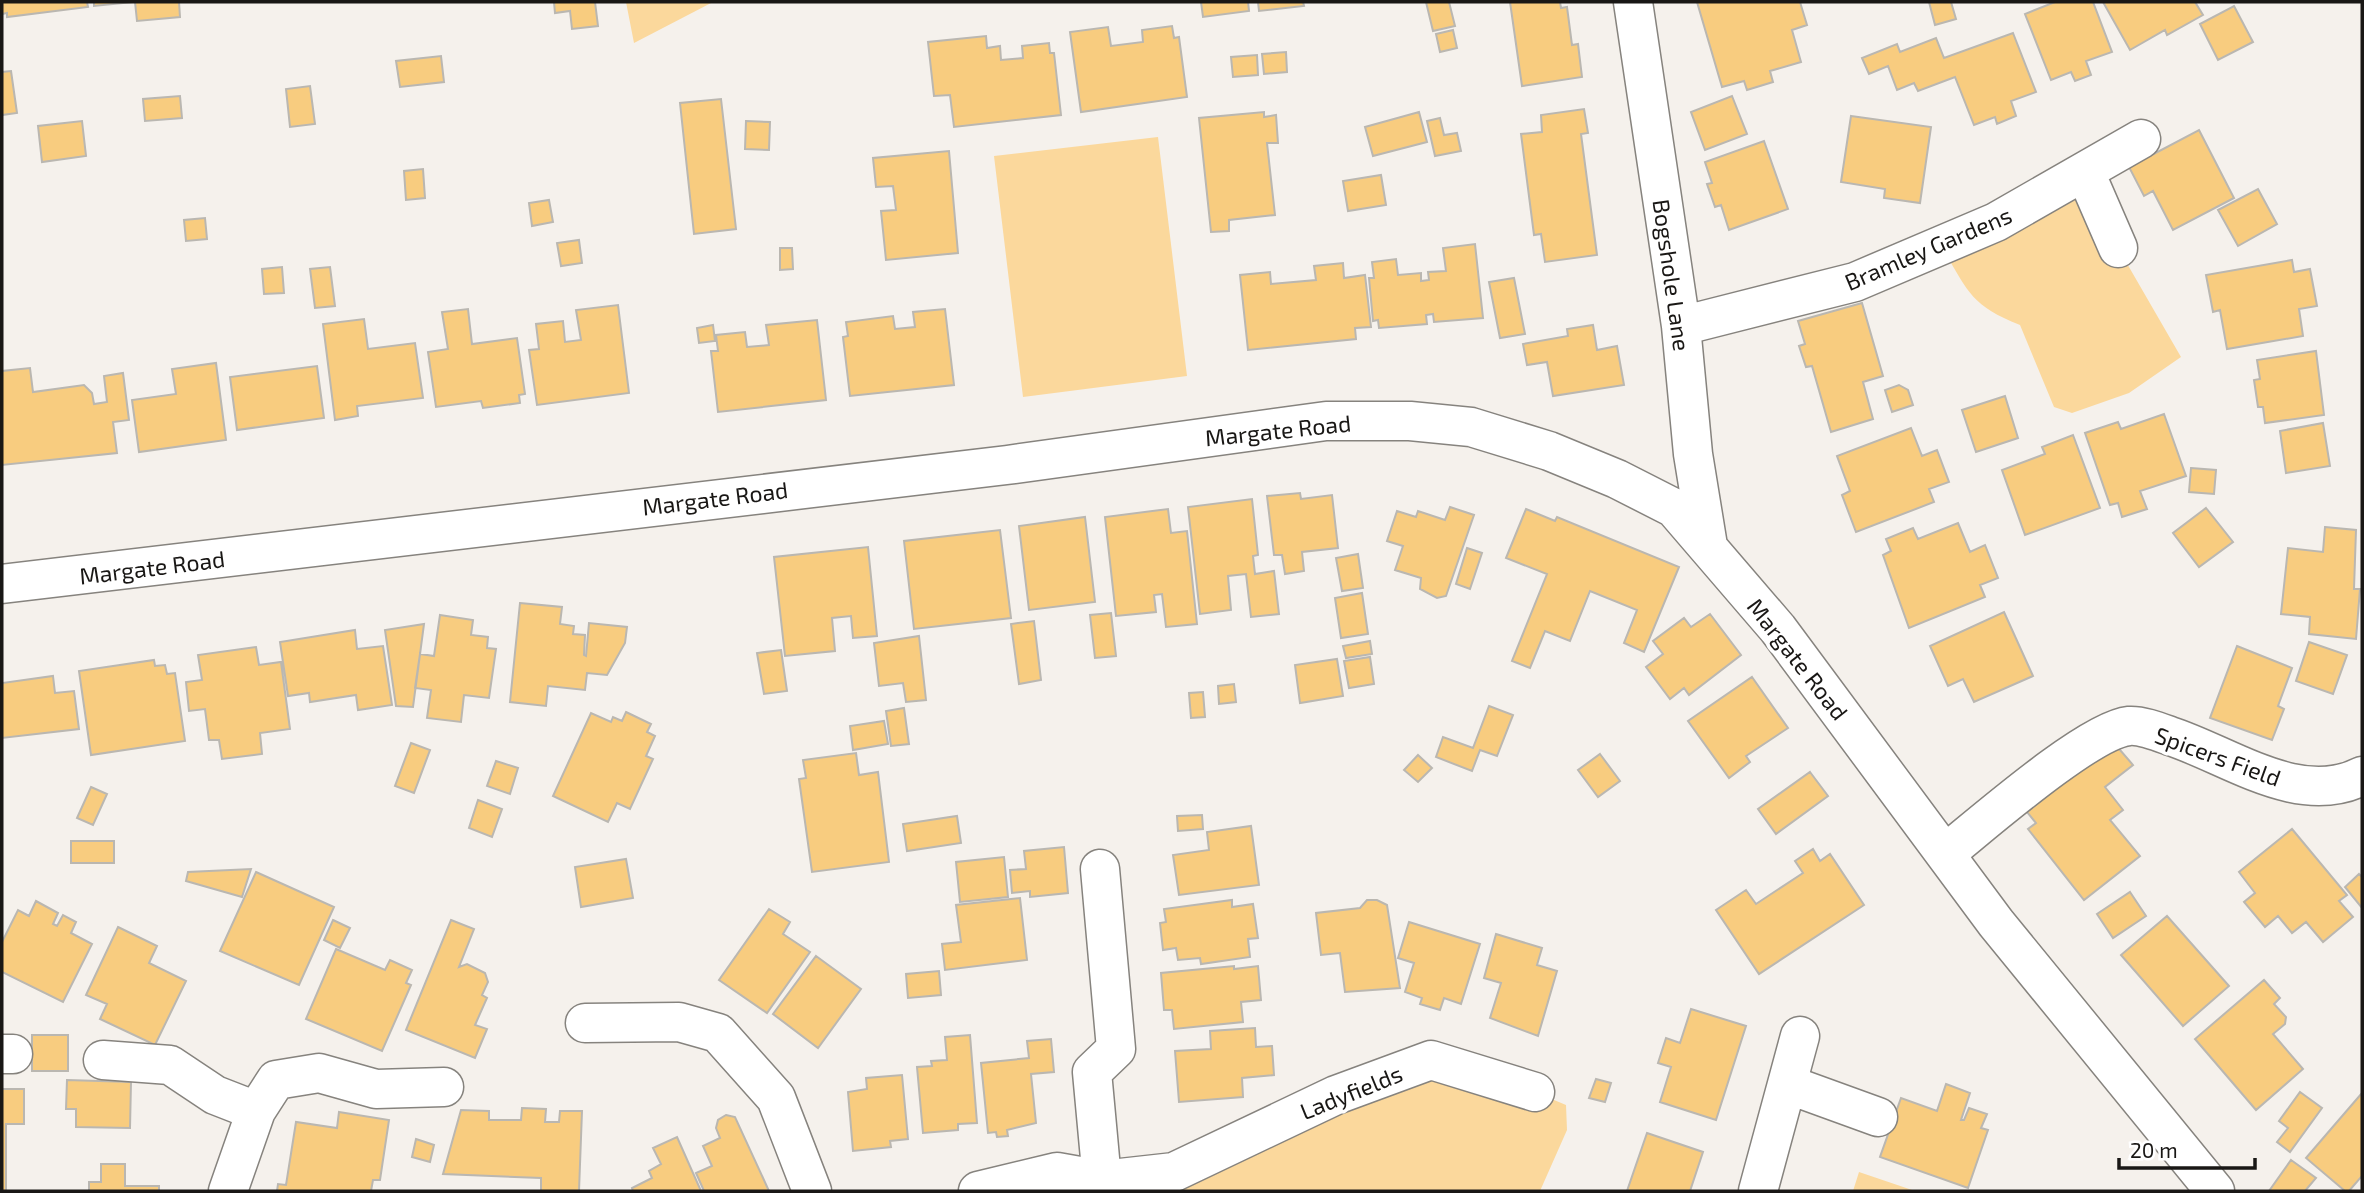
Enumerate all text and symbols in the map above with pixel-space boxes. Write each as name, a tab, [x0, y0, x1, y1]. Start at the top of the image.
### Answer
street label: Bogshole Lane	[1648, 197, 1696, 353]
street label: Bramley Gardens	[1840, 200, 2016, 296]
street label: Margate Road	[1204, 408, 1352, 452]
street label: Margate Road	[641, 475, 789, 521]
street label: Margate Road	[78, 544, 226, 590]
street label: Margate Road	[1742, 593, 1854, 725]
street label: Spicers Field	[2151, 720, 2285, 792]
street label: Ladyfields	[1296, 1059, 1406, 1125]
scale bar	[2119, 1126, 2256, 1170]
text: 20 m	[2130, 1137, 2178, 1162]

